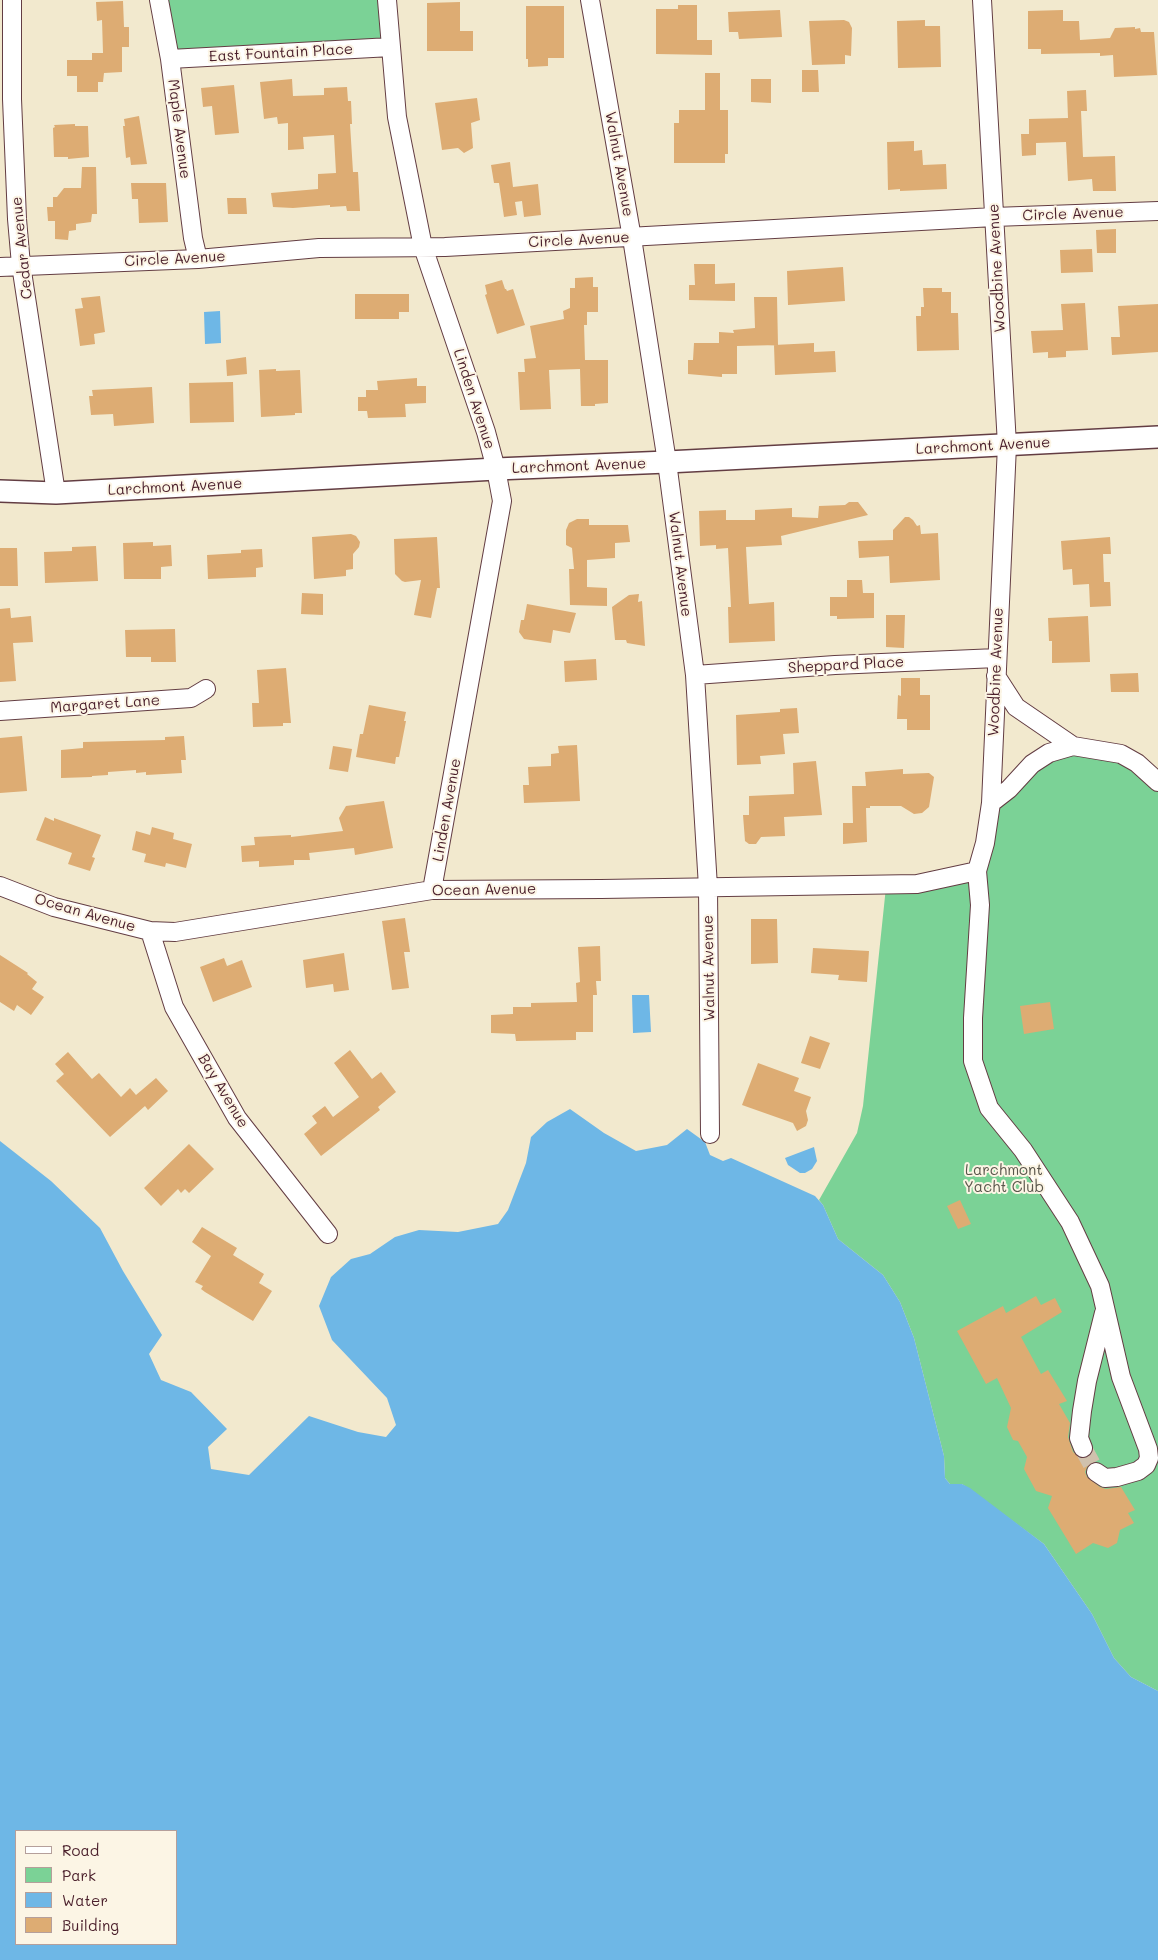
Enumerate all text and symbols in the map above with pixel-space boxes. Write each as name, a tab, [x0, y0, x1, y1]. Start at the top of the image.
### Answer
street label: East Fountain Place	[208, 40, 354, 66]
street label: Maple Avenue	[164, 78, 194, 180]
street label: Walnut Avenue	[601, 110, 637, 218]
street label: Cedar Avenue	[8, 196, 36, 300]
street label: Woodbine Avenue	[985, 203, 1009, 333]
street label: Circle Avenue	[1022, 203, 1124, 225]
street label: Circle Avenue	[528, 228, 630, 252]
street label: Circle Avenue	[124, 247, 226, 271]
street label: Linden Avenue	[449, 346, 499, 452]
street label: Larchmont Avenue	[915, 433, 1051, 459]
street label: Larchmont Avenue	[511, 455, 647, 477]
street label: Larchmont Avenue	[107, 474, 243, 500]
street label: Walnut Avenue	[665, 510, 695, 618]
street label: Woodbine Avenue	[985, 607, 1007, 737]
street label: Sheppard Place	[787, 653, 905, 677]
street label: Margaret Lane	[50, 691, 160, 717]
street label: Linden Avenue	[429, 757, 465, 863]
street label: Ocean Avenue	[432, 880, 536, 900]
street label: Ocean Avenue	[32, 890, 138, 936]
street label: Walnut Avenue	[699, 915, 719, 1021]
street label: Bay Avenue	[194, 1051, 252, 1131]
park label: Larchmont Yacht Club	[964, 1161, 1044, 1196]
legend	[15, 1830, 178, 1945]
text: Road	[62, 1840, 99, 1860]
text: Park	[62, 1865, 96, 1885]
text: Water	[62, 1890, 108, 1910]
text: Building	[62, 1915, 119, 1935]

